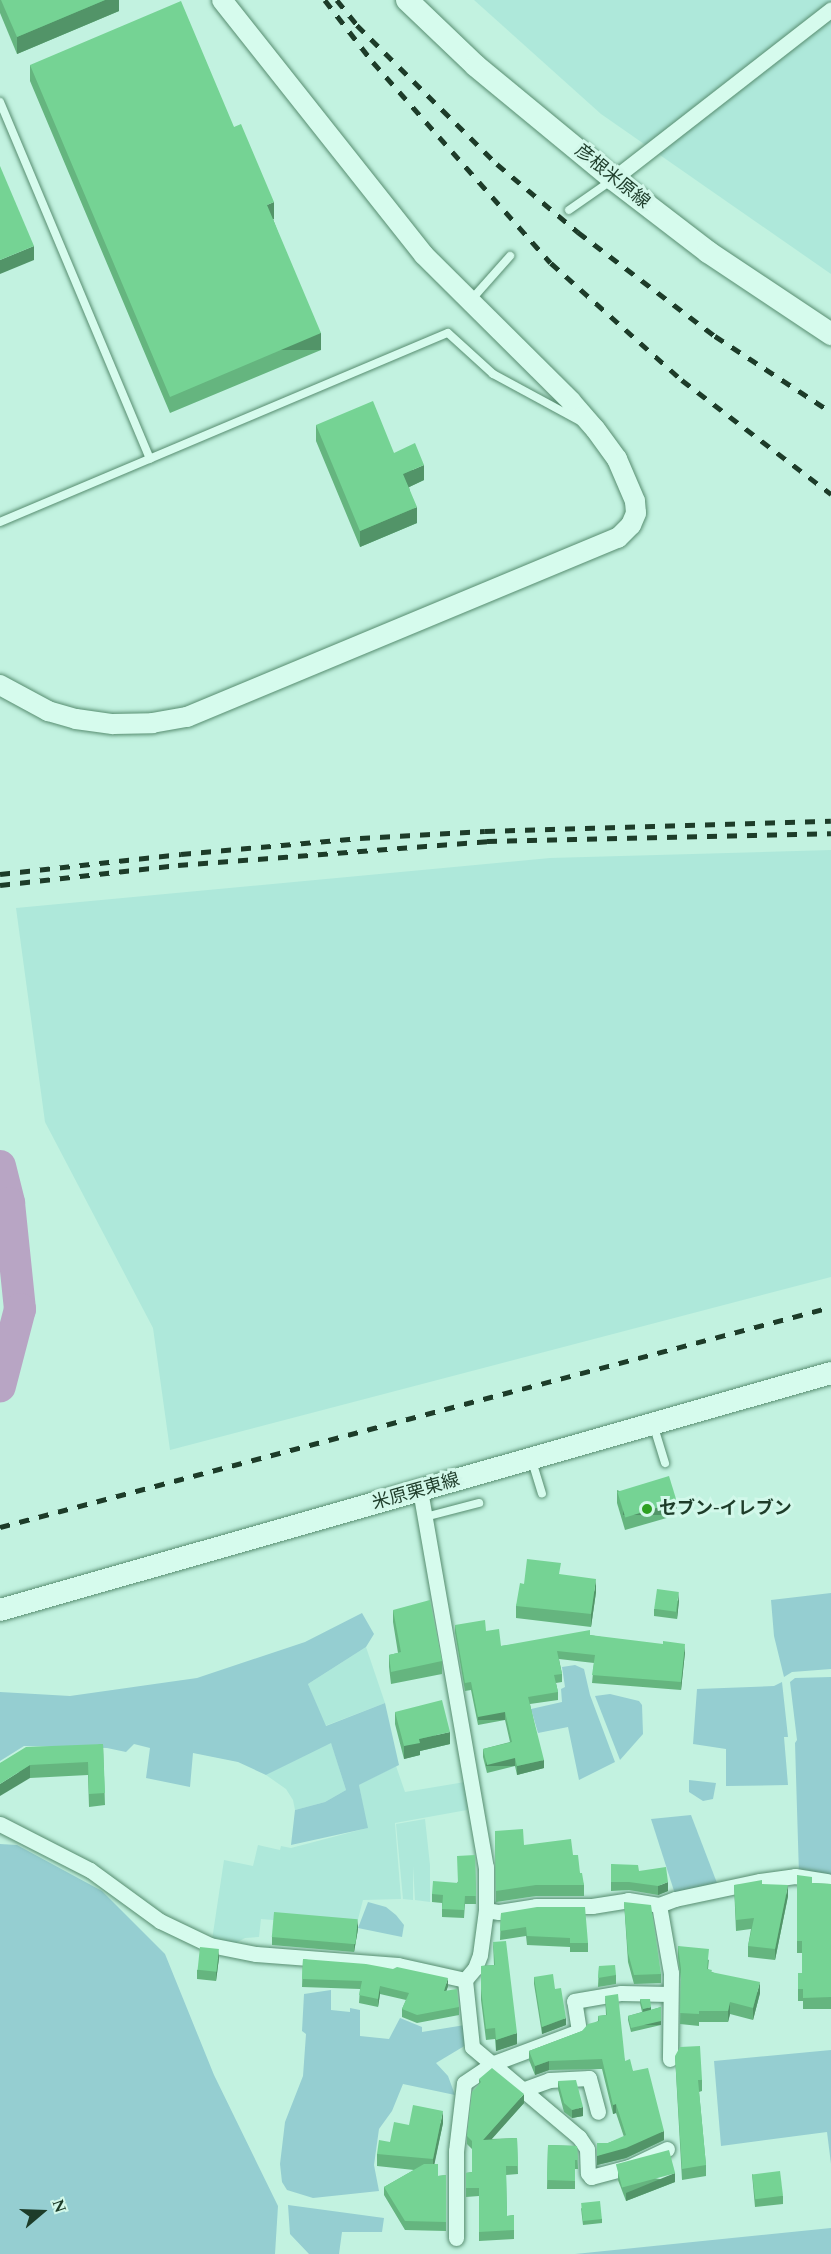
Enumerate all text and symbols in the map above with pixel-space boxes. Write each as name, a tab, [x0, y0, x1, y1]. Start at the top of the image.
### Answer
street label: 彦根米原線	[570, 140, 654, 214]
street label: 米原栗東線	[370, 1469, 462, 1515]
place label: セブン-イレブン	[659, 1498, 792, 1520]
marker: セブン-イレブン	[640, 1502, 654, 1516]
north arrow	[12, 2182, 72, 2242]
text: N	[46, 2196, 72, 2216]

